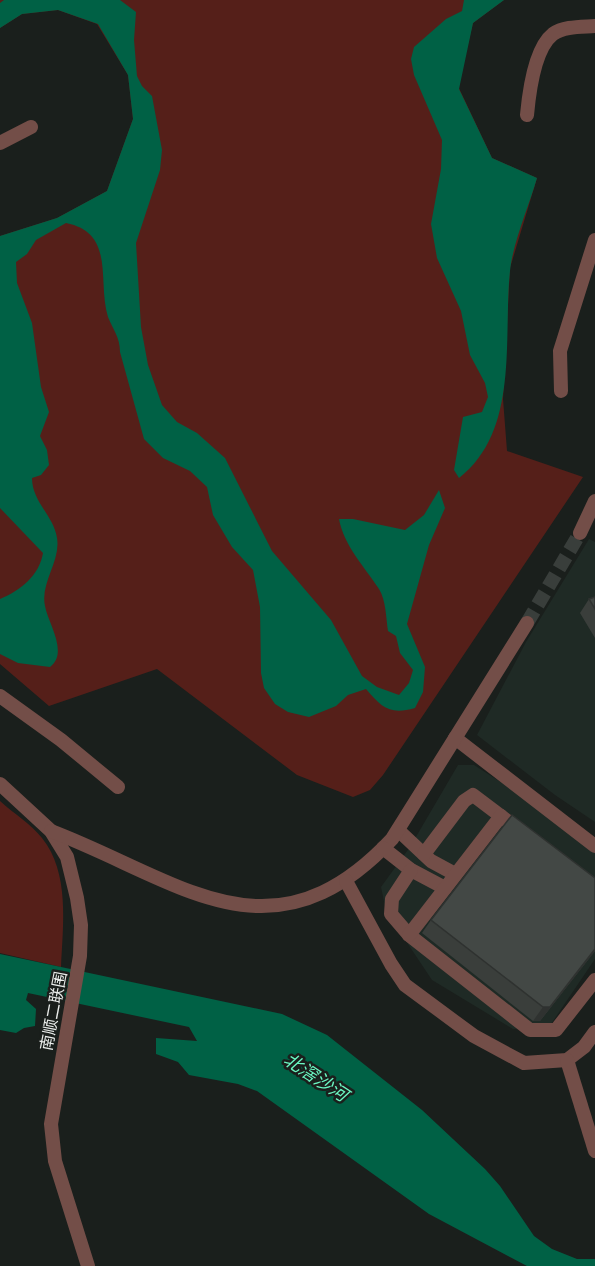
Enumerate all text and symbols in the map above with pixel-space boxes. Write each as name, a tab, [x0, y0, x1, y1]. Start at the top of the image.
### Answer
street label: 南顺二联围	[36, 970, 70, 1052]
water label: 北滘沙河	[280, 1048, 355, 1108]

